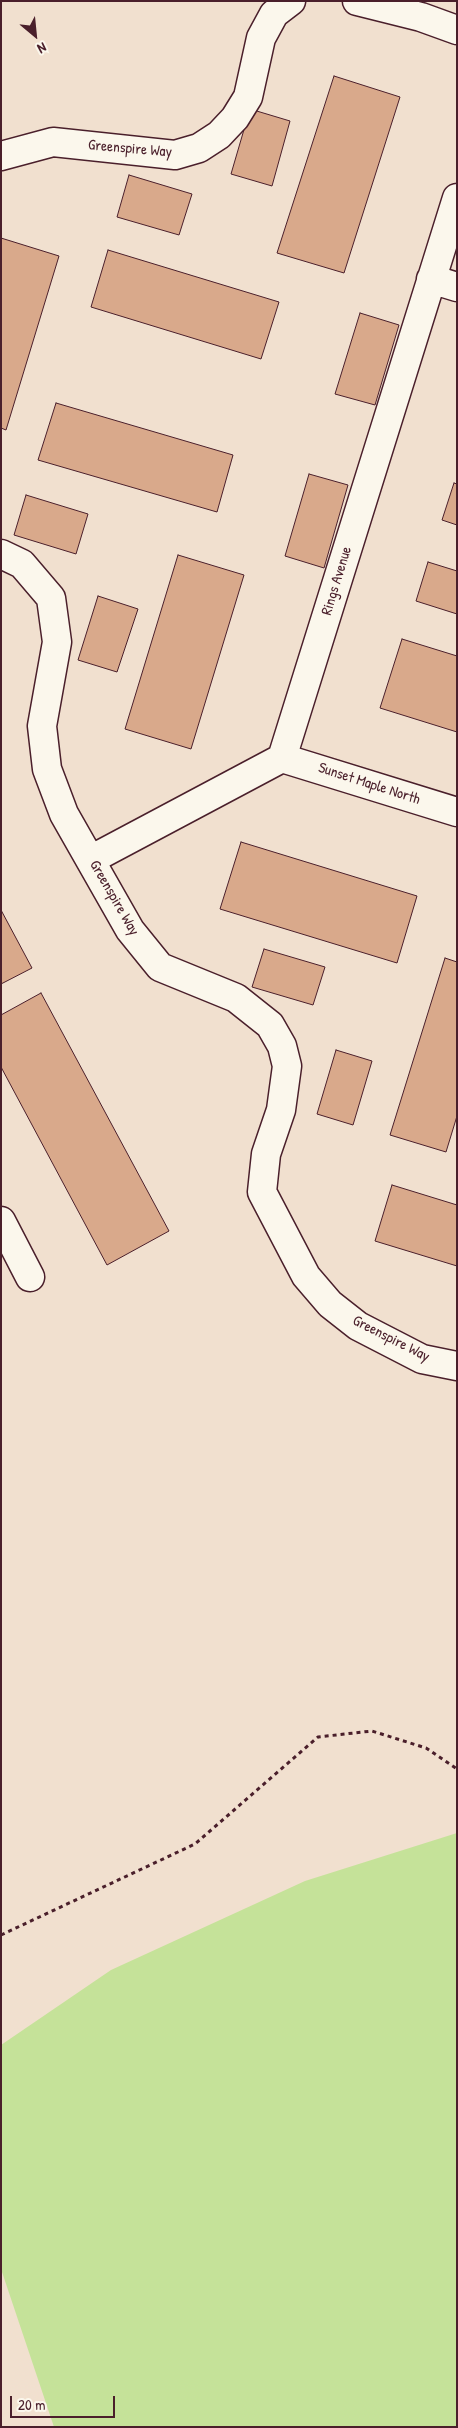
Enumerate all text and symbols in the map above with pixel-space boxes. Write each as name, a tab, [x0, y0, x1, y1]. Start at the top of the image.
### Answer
north arrow	[10, 10, 60, 60]
text: N	[35, 39, 50, 59]
street label: Greenspire Way	[87, 136, 173, 162]
street label: Rings Avenue	[318, 544, 356, 618]
street label: Sunset Maple North	[316, 759, 422, 809]
street label: Greenspire Way	[85, 857, 143, 939]
street label: Greenspire Way	[350, 1312, 432, 1366]
scale bar	[12, 2386, 118, 2418]
text: 20 m	[18, 2394, 45, 2415]

